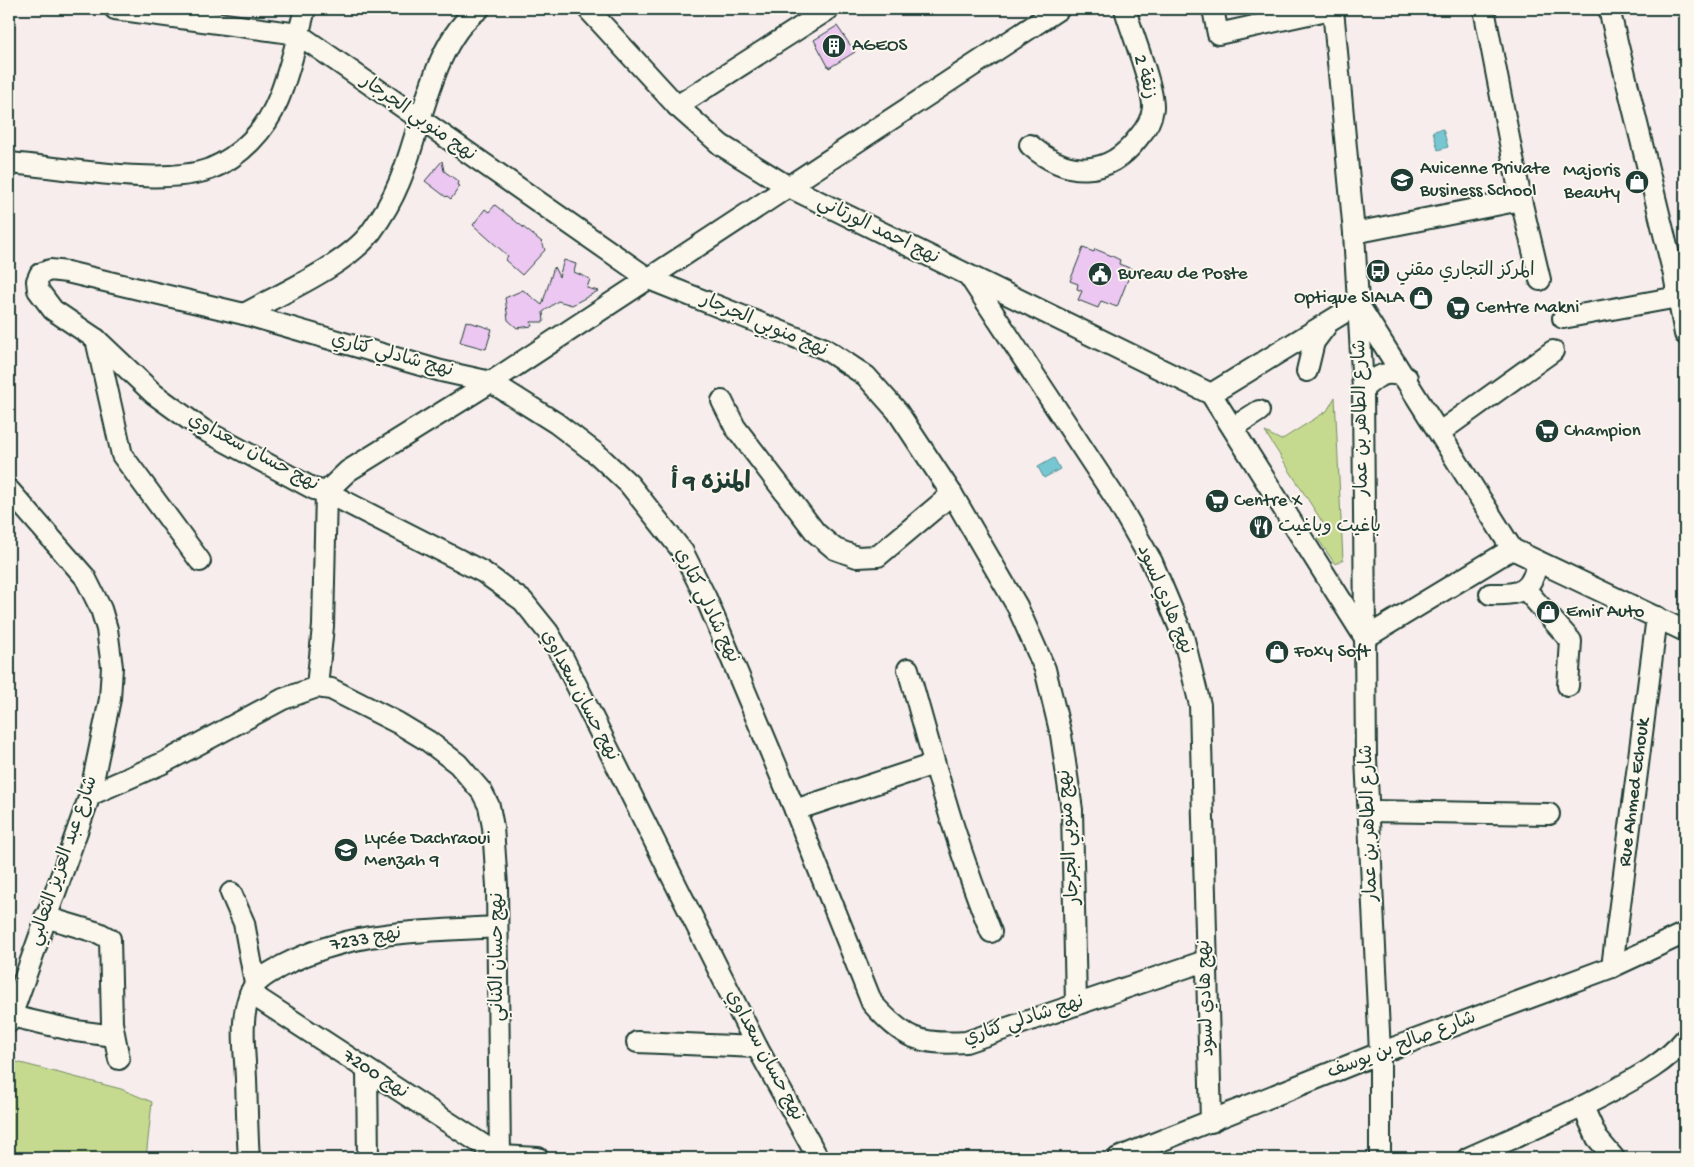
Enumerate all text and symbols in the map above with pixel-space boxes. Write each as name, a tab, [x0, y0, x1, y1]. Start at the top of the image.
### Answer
building icon: AGEOS	[821, 33, 847, 59]
place label: AGEOS	[852, 35, 907, 58]
street label: زنقة 2	[1127, 52, 1161, 102]
street label: نهج منوبي الجرجار	[353, 70, 480, 169]
place label: Avicenne Private Business School	[1419, 158, 1550, 203]
place label: Majoris Beauty	[1563, 160, 1621, 205]
school or university icon: Avicenne Private Business School	[1389, 167, 1415, 193]
shop icon: Majoris Beauty	[1624, 169, 1650, 195]
street label: نهج احمد الورتاني	[812, 192, 943, 272]
bus stop icon: المركز التجاري مقني	[1365, 258, 1391, 284]
place label: المركز التجاري مقني	[1396, 260, 1535, 285]
public building icon: Bureau de Poste	[1087, 261, 1113, 287]
place label: Bureau de Poste	[1117, 263, 1248, 286]
shop icon: Optique SIALA	[1408, 285, 1434, 311]
place label: Optique SIALA	[1294, 287, 1406, 310]
street label: نهج منوبي الجرجار	[695, 288, 831, 365]
supermarket icon: Centre Makni	[1445, 295, 1471, 321]
place label: Centre Makni	[1476, 297, 1579, 320]
street label: نهج شادلي كتاري	[328, 329, 455, 385]
street label: شارع الطاهر بن عمار	[1349, 339, 1375, 498]
street label: نهج حسان سعداوي	[184, 409, 322, 497]
supermarket icon: Champion	[1534, 418, 1560, 444]
place label: Champion	[1564, 420, 1641, 443]
district label: المنزه 9 أ	[671, 465, 751, 498]
supermarket icon: Centre X	[1204, 488, 1230, 514]
place label: Centre X	[1234, 490, 1303, 513]
restaurant icon: باغيت وباغيت	[1248, 514, 1274, 540]
place label: باغيت وباغيت	[1278, 516, 1381, 539]
street label: نهج هادي لسود	[1131, 542, 1197, 658]
street label: نهج شادلي كتاري	[666, 545, 744, 668]
shop icon: Emir Auto	[1535, 599, 1561, 625]
place label: Emir Auto	[1566, 601, 1645, 624]
street label: نهج حسان سعداوي	[535, 627, 623, 765]
shop icon: Foxy Soft	[1264, 639, 1290, 665]
place label: Foxy Soft	[1293, 641, 1372, 664]
street label: Rue Ahmed Echouk	[1614, 715, 1656, 868]
street label: شارع الطاهر بن عمار	[1356, 744, 1384, 903]
street label: نهج منوبي الجرجار	[1054, 769, 1088, 907]
street label: شارع عبد العزيز الثعالبي	[24, 773, 106, 949]
place label: Lycée Dachraoui Menzah 9	[364, 828, 491, 873]
school or university icon: Lycée Dachraoui Menzah 9	[333, 837, 359, 863]
street label: نهج حسان الكناني	[487, 893, 512, 1021]
street label: نهج 7233	[328, 922, 403, 958]
street label: نهج هادي لسود	[1193, 939, 1221, 1057]
street label: نهج حسان سعداوي	[720, 987, 808, 1125]
street label: نهج شادلي كتاري	[961, 991, 1088, 1053]
street label: شارع صالح بن يوسف	[1324, 1007, 1480, 1085]
street label: نهج 7200	[337, 1045, 412, 1105]

